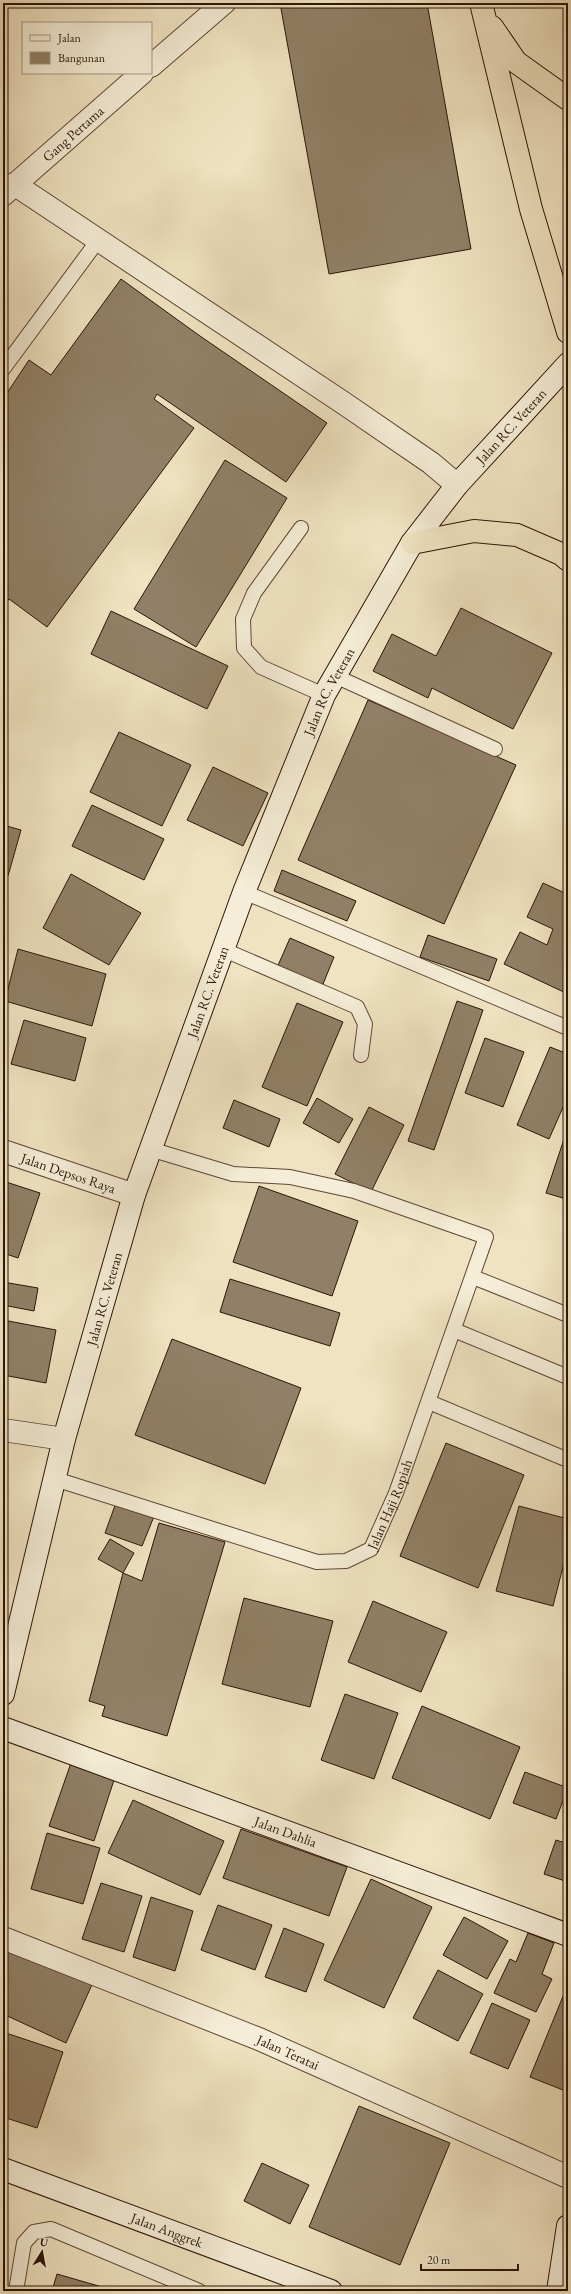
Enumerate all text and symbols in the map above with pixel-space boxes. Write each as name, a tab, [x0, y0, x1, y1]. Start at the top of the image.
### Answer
legend	[22, 22, 152, 74]
text: Jalan	[57, 30, 82, 46]
text: Bangunan	[58, 50, 106, 66]
street label: Gang Pertama	[38, 102, 108, 165]
street label: Jalan RC. Veteran	[471, 384, 551, 468]
street label: Jalan RC. Veteran	[299, 644, 359, 739]
street label: Jalan RC. Veteran	[182, 943, 233, 1041]
street label: Jalan Depsos Raya	[18, 1148, 118, 1197]
street label: Jalan RC. Veteran	[82, 1249, 126, 1349]
street label: Jalan Haji Ropiah	[363, 1457, 416, 1553]
street label: Jalan Dahlia	[251, 1812, 320, 1851]
street label: Jalan Teratai	[253, 2030, 323, 2074]
street label: Jalan Anggrek	[128, 2208, 206, 2252]
north arrow	[22, 2232, 62, 2272]
text: U	[39, 2235, 50, 2250]
scale bar	[421, 2246, 518, 2272]
text: 20 m	[427, 2252, 451, 2268]

